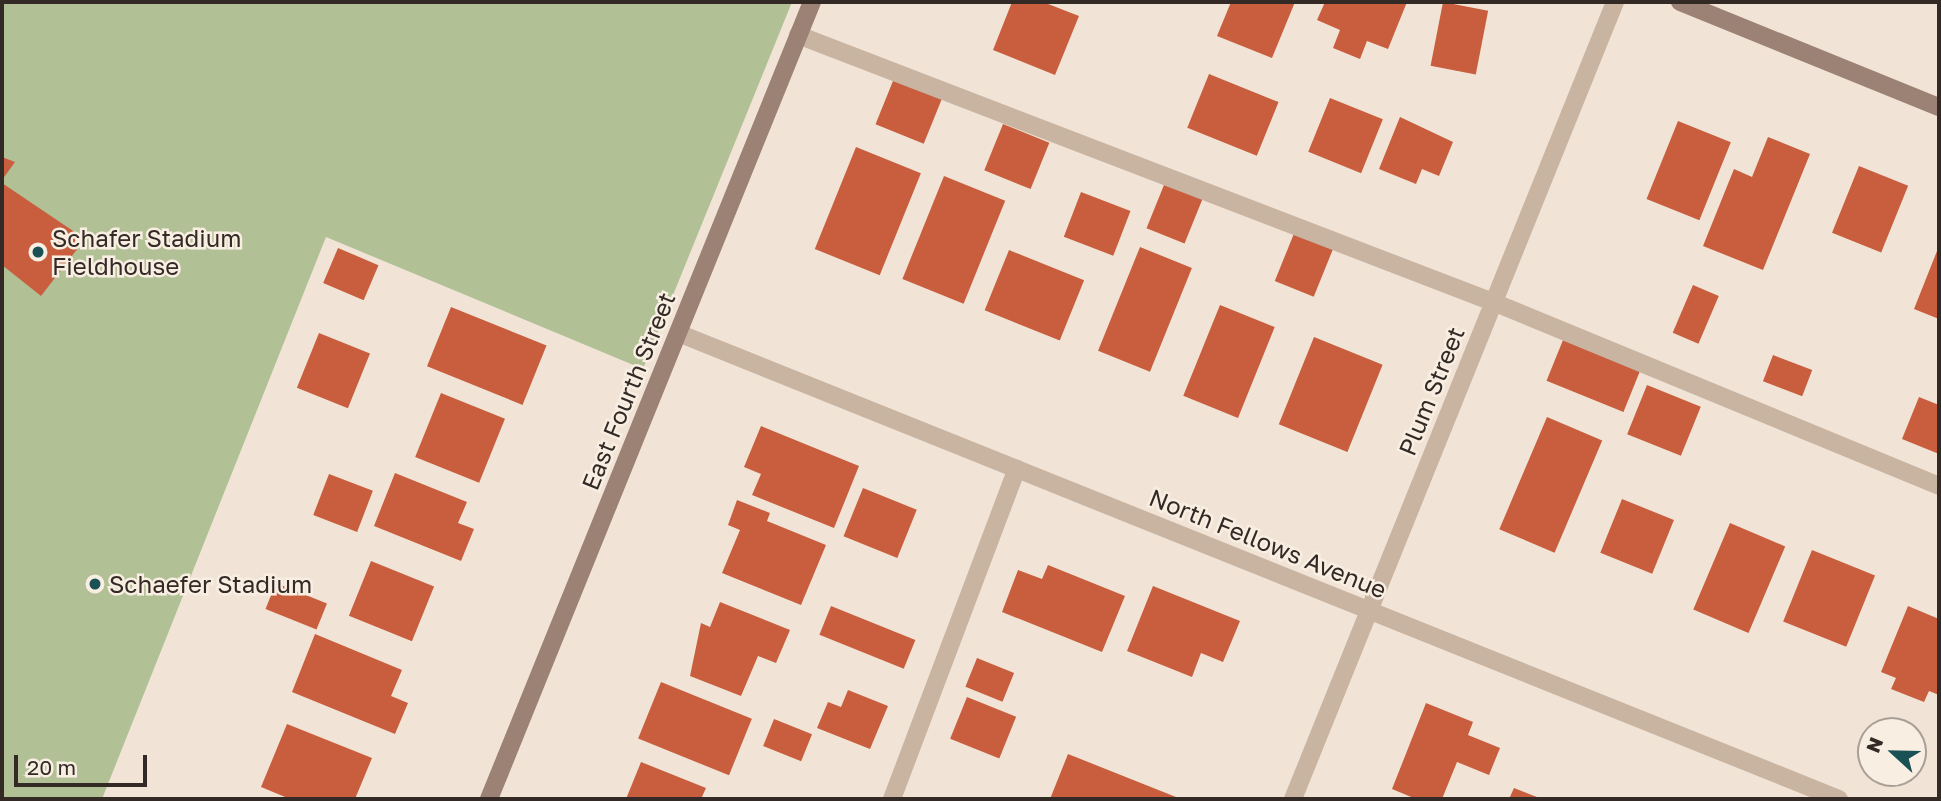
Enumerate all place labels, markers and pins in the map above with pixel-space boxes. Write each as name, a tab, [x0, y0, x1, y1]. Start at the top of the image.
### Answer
place label: Schafer Stadium Fieldhouse	[52, 224, 242, 280]
marker: Schafer Stadium Fieldhouse	[30, 244, 46, 260]
place label: Schaefer Stadium	[109, 570, 312, 598]
marker: Schaefer Stadium	[87, 576, 103, 592]

